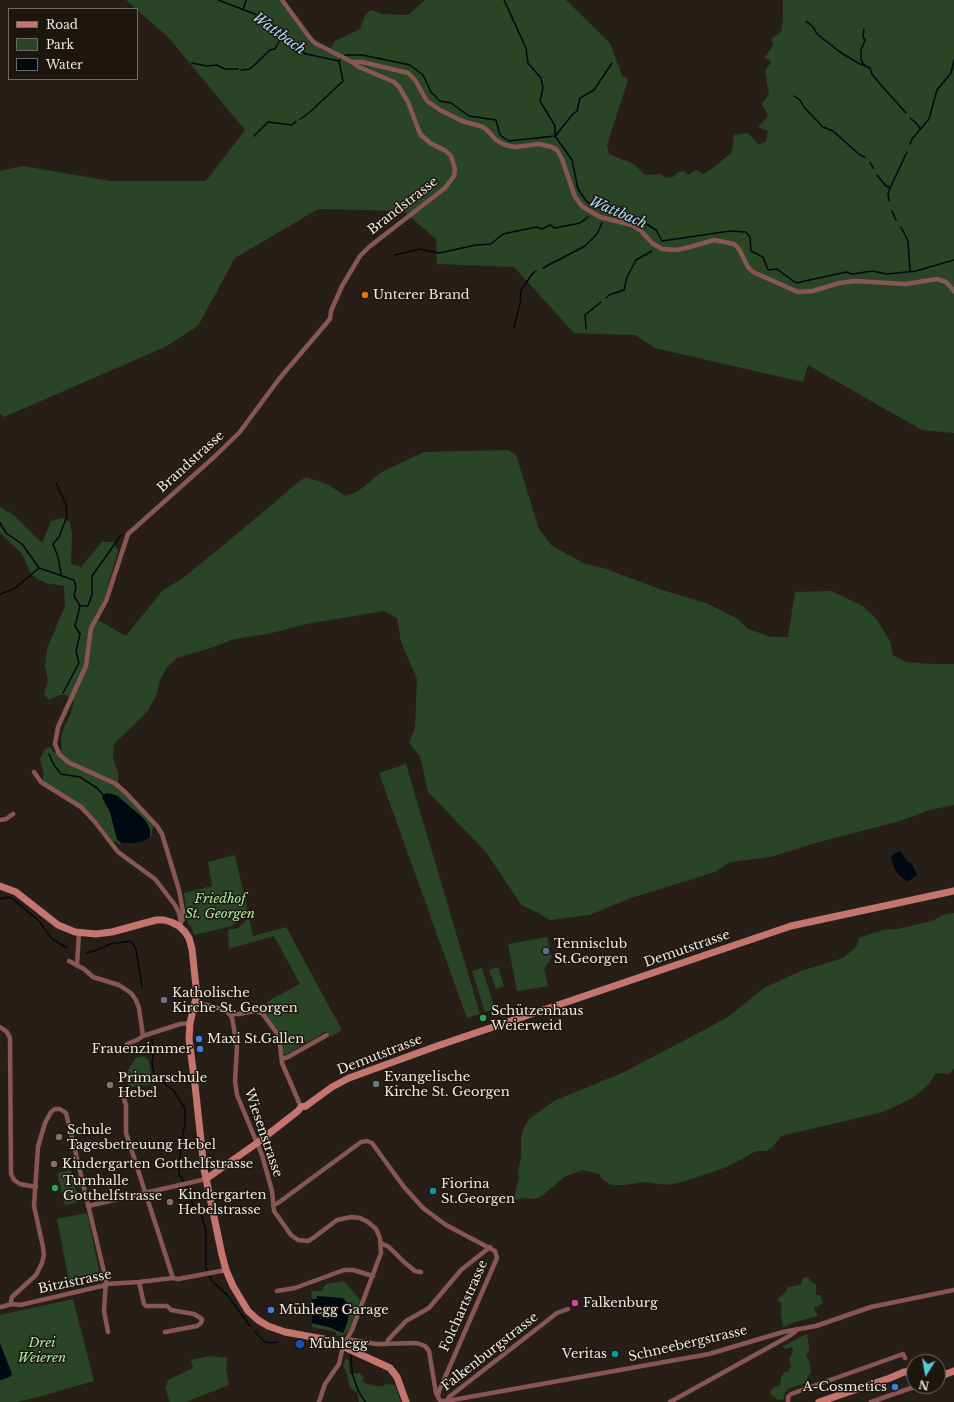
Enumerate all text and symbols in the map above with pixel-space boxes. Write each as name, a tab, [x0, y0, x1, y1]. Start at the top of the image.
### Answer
legend	[8, 8, 138, 80]
water label: Wattbach	[249, 9, 309, 59]
text: Road	[46, 17, 78, 32]
text: Park	[46, 37, 74, 52]
text: Water	[46, 57, 83, 72]
street label: Brandstrasse	[365, 174, 441, 238]
water label: Wattbach	[587, 193, 649, 233]
place label: Unterer Brand	[373, 287, 470, 303]
marker: Unterer Brand	[360, 290, 370, 300]
street label: Brandstrasse	[154, 428, 228, 496]
park label: Friedhof St. Georgen	[185, 891, 255, 922]
street label: Demutstrasse	[642, 927, 732, 971]
place label: Tennisclub St.Georgen	[554, 936, 628, 967]
marker: Tennisclub St.Georgen	[541, 946, 551, 956]
place label: Katholische Kirche St. Georgen	[172, 985, 298, 1016]
marker: Katholische Kirche St. Georgen	[159, 995, 169, 1005]
place label: Schützenhaus Weierweid	[491, 1003, 583, 1034]
marker: Schützenhaus Weierweid	[478, 1013, 488, 1023]
place label: Maxi St.Gallen	[207, 1031, 304, 1047]
street label: Demutstrasse	[335, 1032, 425, 1078]
marker: Maxi St.Gallen	[194, 1034, 204, 1044]
place label: Frauenzimmer	[92, 1041, 192, 1057]
marker: Frauenzimmer	[195, 1044, 205, 1054]
place label: Evangelische Kirche St. Georgen	[384, 1069, 510, 1100]
place label: Primarschule Hebel	[118, 1070, 207, 1101]
marker: Evangelische Kirche St. Georgen	[371, 1079, 381, 1089]
marker: Primarschule Hebel	[105, 1080, 115, 1090]
street label: Wiesenstrasse	[241, 1087, 285, 1179]
place label: Schule Tagesbetreuung Hebel	[67, 1122, 216, 1153]
marker: Schule Tagesbetreuung Hebel	[54, 1132, 64, 1142]
place label: Kindergarten Gotthelfstrasse	[62, 1156, 253, 1172]
marker: Kindergarten Gotthelfstrasse	[49, 1159, 59, 1169]
place label: Turnhalle Gotthelfstrasse	[63, 1173, 162, 1204]
place label: Fiorina St.Georgen	[441, 1176, 515, 1207]
marker: Turnhalle Gotthelfstrasse	[50, 1183, 60, 1193]
marker: Fiorina St.Georgen	[428, 1186, 438, 1196]
place label: Kindergarten Hebelstrasse	[178, 1187, 266, 1218]
marker: Kindergarten Hebelstrasse	[165, 1197, 175, 1207]
street label: Folchartstrasse	[437, 1258, 491, 1354]
street label: Bitzistrasse	[37, 1267, 113, 1297]
place label: Falkenburg	[583, 1295, 658, 1311]
marker: Falkenburg	[570, 1298, 580, 1308]
place label: Mühlegg Garage	[279, 1302, 389, 1318]
marker: Mühlegg Garage	[266, 1305, 276, 1315]
street label: Falkenburgstrasse	[439, 1309, 541, 1395]
street label: Schneebergstrasse	[627, 1323, 749, 1365]
park label: Drei Weieren	[18, 1335, 66, 1366]
place label: Mühlegg	[309, 1336, 368, 1352]
marker: Mühlegg	[294, 1338, 306, 1350]
place label: Veritas	[562, 1346, 607, 1362]
marker: Veritas	[610, 1349, 620, 1359]
north arrow	[906, 1354, 946, 1394]
text: N	[917, 1377, 930, 1393]
place label: A-Cosmetics	[803, 1379, 887, 1395]
marker: A-Cosmetics	[890, 1382, 900, 1392]

